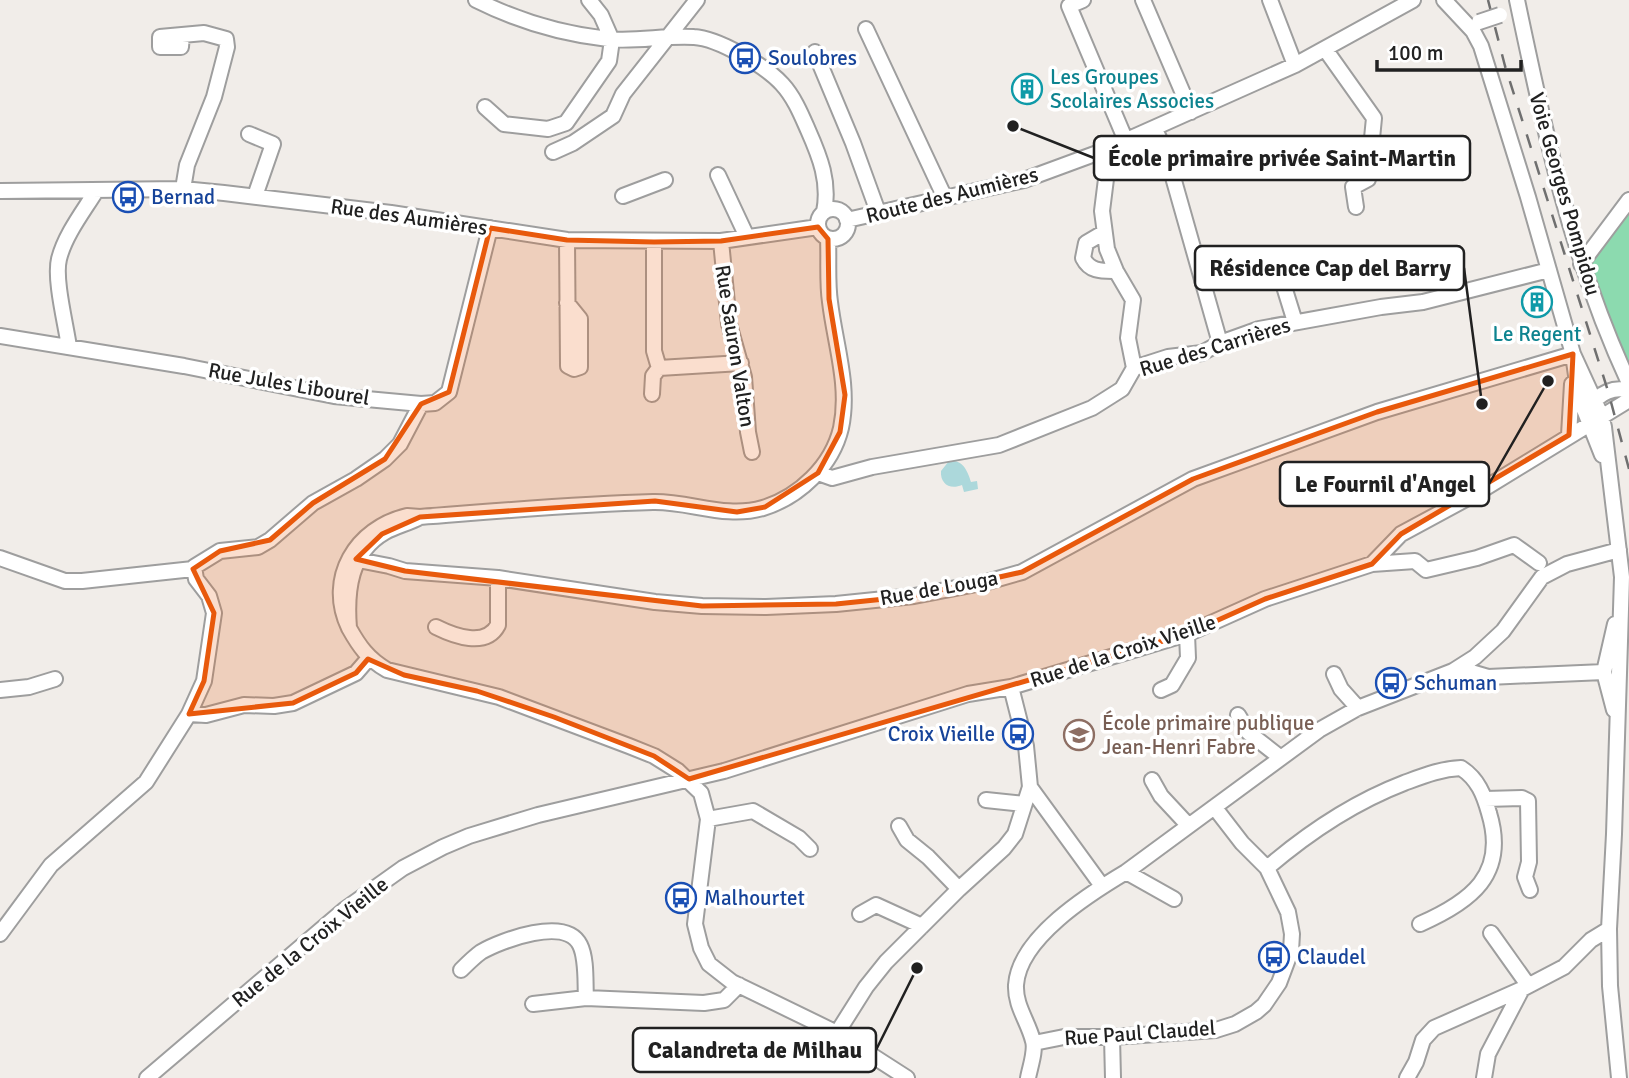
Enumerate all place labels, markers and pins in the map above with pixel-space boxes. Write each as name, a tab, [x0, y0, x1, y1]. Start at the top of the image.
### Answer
bus stop icon: Soulobres	[728, 41, 762, 75]
place label: Soulobres	[768, 45, 857, 71]
place label: Les Groupes Scolaires Associes	[1050, 64, 1214, 114]
building icon: Les Groupes Scolaires Associes	[1010, 72, 1044, 106]
callout: École primaire privée Saint-Martin	[1094, 136, 1470, 180]
bus stop icon: Bernad	[111, 180, 145, 214]
place label: Bernad	[151, 184, 215, 210]
callout: Résidence Cap del Barry	[1195, 246, 1464, 290]
building icon: Le Regent	[1520, 285, 1554, 319]
place label: Le Regent	[1493, 321, 1581, 347]
callout: Le Fournil d'Angel	[1280, 462, 1489, 506]
bus stop icon: Schuman	[1374, 666, 1408, 700]
place label: Schuman	[1414, 670, 1497, 696]
place label: École primaire publique Jean-Henri Fabre	[1102, 710, 1314, 760]
bus stop icon: Croix Vieille	[1001, 717, 1035, 751]
school or university icon: École primaire publique Jean-Henri Fabre	[1062, 718, 1096, 752]
place label: Croix Vieille	[888, 721, 995, 747]
bus stop icon: Malhourtet	[664, 881, 698, 915]
place label: Malhourtet	[704, 885, 805, 911]
bus stop icon: Claudel	[1257, 940, 1291, 974]
place label: Claudel	[1297, 944, 1366, 970]
callout: Calandreta de Milhau	[633, 1028, 876, 1072]

